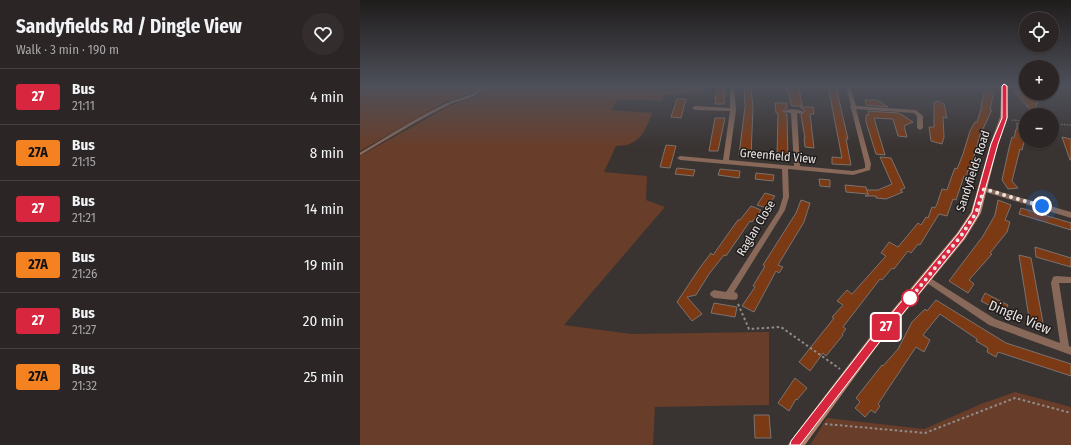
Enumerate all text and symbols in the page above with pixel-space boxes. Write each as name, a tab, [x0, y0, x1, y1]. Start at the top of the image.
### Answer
map controls	[1019, 12, 1059, 148]
button: locate	[1019, 12, 1059, 52]
button: heart	[302, 13, 344, 55]
text: Sandyfields Rd / Dingle View	[16, 15, 242, 38]
text: Walk · 3 min · 190 m	[16, 42, 119, 57]
button: +	[1019, 60, 1059, 100]
text: Bus	[72, 80, 95, 98]
text: 27	[32, 88, 44, 105]
text: 4 min	[310, 88, 344, 106]
text: 21:11	[72, 98, 95, 113]
button: −	[1019, 108, 1059, 148]
street label: Sandyfields Road	[953, 129, 993, 213]
text: Bus	[72, 136, 95, 154]
text: 27A	[28, 144, 48, 161]
text: 8 min	[310, 144, 344, 162]
street label: Greenfield View	[739, 146, 817, 166]
text: 21:15	[72, 154, 96, 169]
text: Bus	[72, 192, 95, 210]
your location	[1032, 196, 1052, 216]
street label: Raglan Close	[734, 198, 778, 258]
text: 27	[32, 200, 44, 217]
text: 14 min	[304, 200, 344, 218]
text: 21:21	[72, 210, 96, 225]
text: Bus	[72, 248, 95, 266]
text: 27A	[28, 256, 48, 273]
text: 19 min	[304, 256, 344, 274]
text: 21:26	[72, 266, 97, 281]
unlabelled marker	[901, 289, 919, 307]
street label: Dingle View	[986, 297, 1054, 338]
text: Bus	[72, 304, 95, 322]
text: 27	[32, 312, 44, 329]
text: 20 min	[303, 312, 344, 330]
line badge: 27	[868, 314, 904, 340]
text: 27	[880, 318, 892, 335]
text: 21:27	[72, 322, 96, 337]
text: Bus	[72, 360, 95, 378]
text: 27A	[28, 368, 48, 385]
text: 25 min	[304, 368, 344, 386]
text: 21:32	[72, 378, 97, 393]

